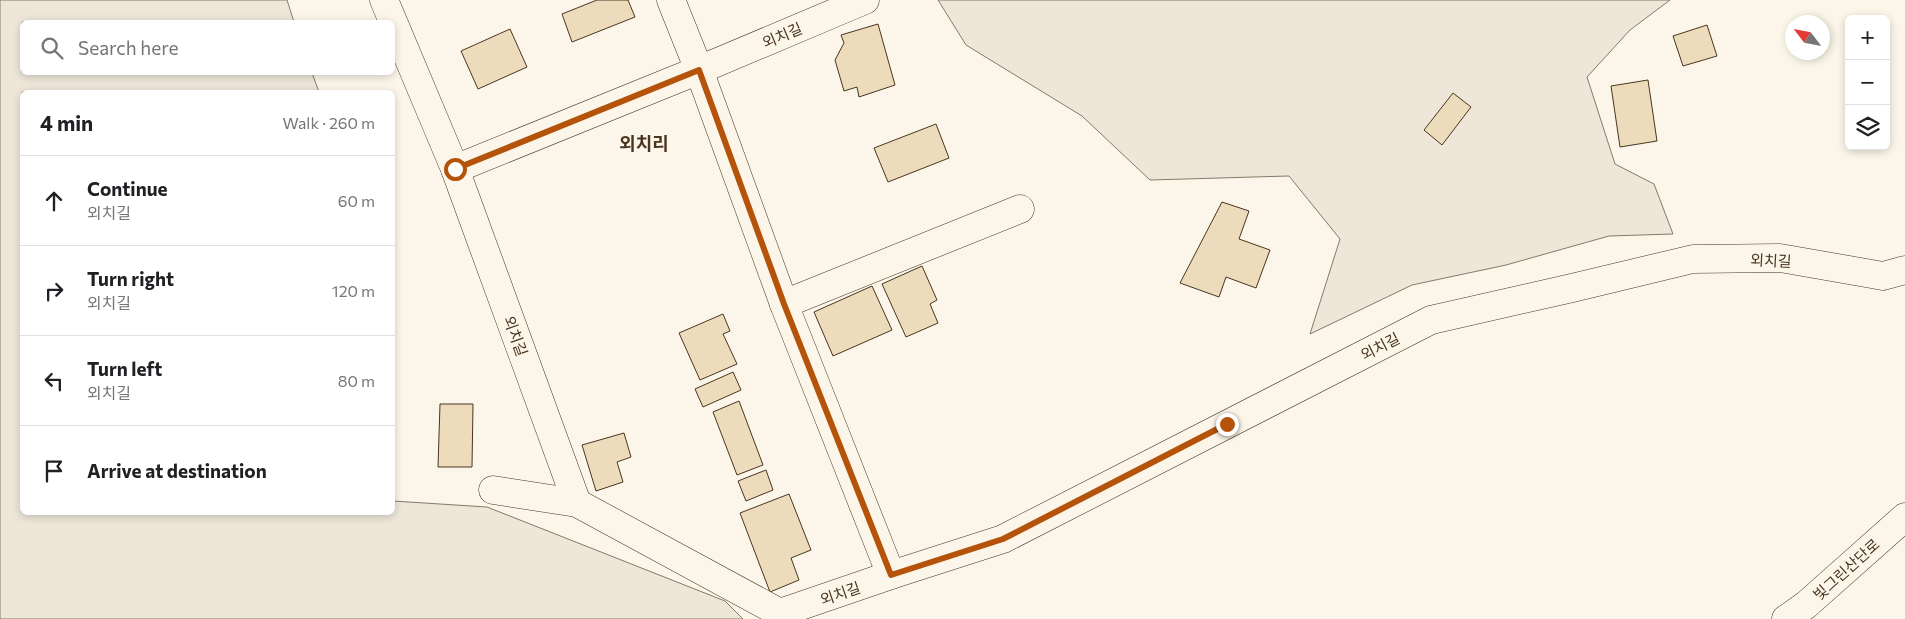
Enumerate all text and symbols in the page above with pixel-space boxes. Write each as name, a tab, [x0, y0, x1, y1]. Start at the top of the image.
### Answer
north arrow	[1785, 15, 1830, 60]
map controls	[1845, 15, 1890, 150]
button: +	[1845, 15, 1890, 60]
street label: 외치길	[759, 19, 805, 51]
search box	[20, 20, 395, 75]
icon: search	[38, 34, 66, 62]
text: Search here	[78, 36, 178, 59]
button: −	[1845, 60, 1890, 105]
button: layers	[1845, 105, 1890, 150]
text: 4 min	[40, 110, 93, 135]
text: Walk · 260 m	[283, 113, 375, 132]
district label: 외치리	[619, 132, 669, 154]
route start	[444, 158, 467, 181]
text: Continue	[87, 177, 167, 200]
icon: ahead	[40, 187, 68, 215]
text: 60 m	[338, 191, 375, 210]
text: 외치길	[87, 203, 131, 222]
street label: 외치길	[1750, 250, 1792, 270]
text: Turn right	[87, 267, 174, 290]
icon: right	[40, 277, 68, 305]
text: 120 m	[332, 281, 375, 300]
text: 외치길	[87, 293, 131, 312]
street label: 외치길	[500, 313, 532, 359]
street label: 외치길	[1357, 329, 1403, 363]
text: Turn left	[87, 357, 162, 380]
icon: left	[40, 367, 68, 395]
text: 80 m	[338, 371, 375, 390]
text: 외치길	[87, 383, 131, 402]
route end	[1216, 413, 1239, 436]
icon: arrive	[40, 457, 68, 485]
text: Arrive at destination	[87, 459, 267, 482]
street label: 빛그린산단로	[1809, 535, 1883, 603]
street label: 외치길	[817, 578, 863, 608]

